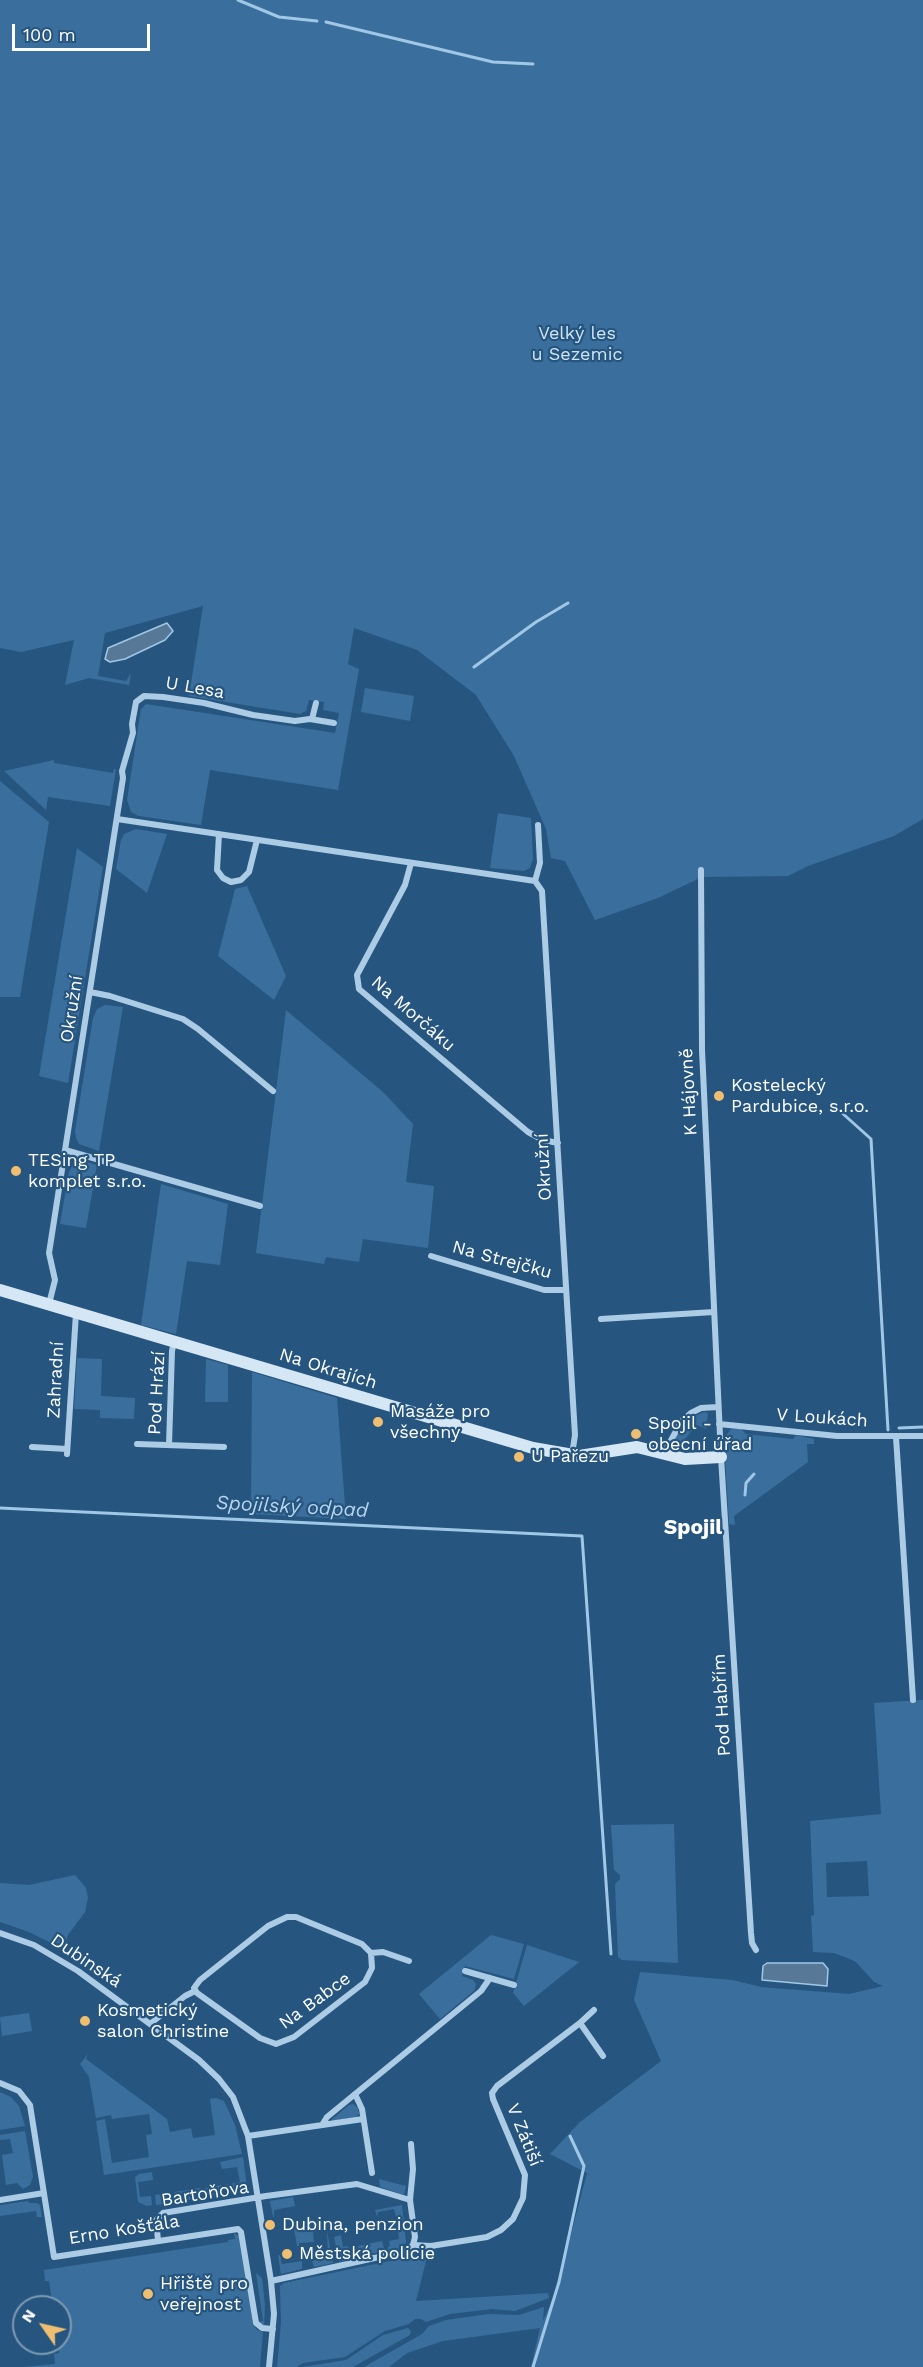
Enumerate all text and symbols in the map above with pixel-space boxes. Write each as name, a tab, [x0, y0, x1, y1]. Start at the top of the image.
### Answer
scale bar	[15, 12, 153, 50]
text: 100 m	[23, 24, 76, 45]
park label: Velký les u Sezemic	[531, 323, 623, 366]
street label: U Lesa	[164, 672, 226, 704]
street label: Na Morčáku	[367, 972, 459, 1056]
street label: Okružní	[56, 974, 88, 1044]
street label: K Hájovně	[676, 1048, 702, 1136]
place label: Kostelecký Pardubice, s.r.o.	[731, 1075, 869, 1118]
marker: Kostelecký Pardubice, s.r.o.	[712, 1089, 726, 1103]
street label: Okružní	[531, 1133, 557, 1201]
place label: TESing TP komplet s.r.o.	[28, 1150, 146, 1192]
marker: TESing TP komplet s.r.o.	[9, 1164, 23, 1178]
street label: Na Strejčku	[450, 1236, 554, 1284]
street label: Zahradní	[43, 1341, 69, 1419]
street label: Na Okrajích	[277, 1344, 379, 1394]
street label: Pod Hrází	[144, 1351, 170, 1435]
place label: Masáže pro všechny	[390, 1401, 490, 1444]
street label: V Loukách	[776, 1404, 868, 1432]
place label: Spojil - obecní úřad	[648, 1413, 752, 1456]
marker: Masáže pro všechny	[371, 1415, 385, 1429]
marker: Spojil - obecní úřad	[629, 1427, 643, 1441]
place label: U Pařezu	[531, 1446, 609, 1468]
marker: U Pařezu	[512, 1450, 526, 1464]
water label: Spojilský odpad	[215, 1491, 369, 1523]
district label: Spojil	[664, 1515, 722, 1541]
street label: Pod Habřím	[709, 1653, 735, 1757]
street label: Dubinská	[46, 1929, 126, 1993]
street label: Na Babce	[275, 1968, 355, 2034]
place label: Kosmetický salon Christine	[97, 2000, 229, 2042]
marker: Kosmetický salon Christine	[78, 2014, 92, 2028]
street label: V Zátiší	[502, 2101, 546, 2169]
street label: Bartoňova	[160, 2176, 250, 2212]
street label: Erno Košťála	[67, 2211, 181, 2249]
place label: Dubina, penzion	[282, 2214, 424, 2236]
marker: Dubina, penzion	[263, 2218, 277, 2232]
place label: Městská policie	[299, 2243, 435, 2265]
marker: Městská policie	[280, 2247, 294, 2261]
place label: Hřiště pro veřejnost	[160, 2273, 248, 2316]
marker: Hřiště pro veřejnost	[141, 2287, 155, 2301]
north arrow	[12, 2295, 72, 2355]
text: N	[17, 2306, 40, 2326]

